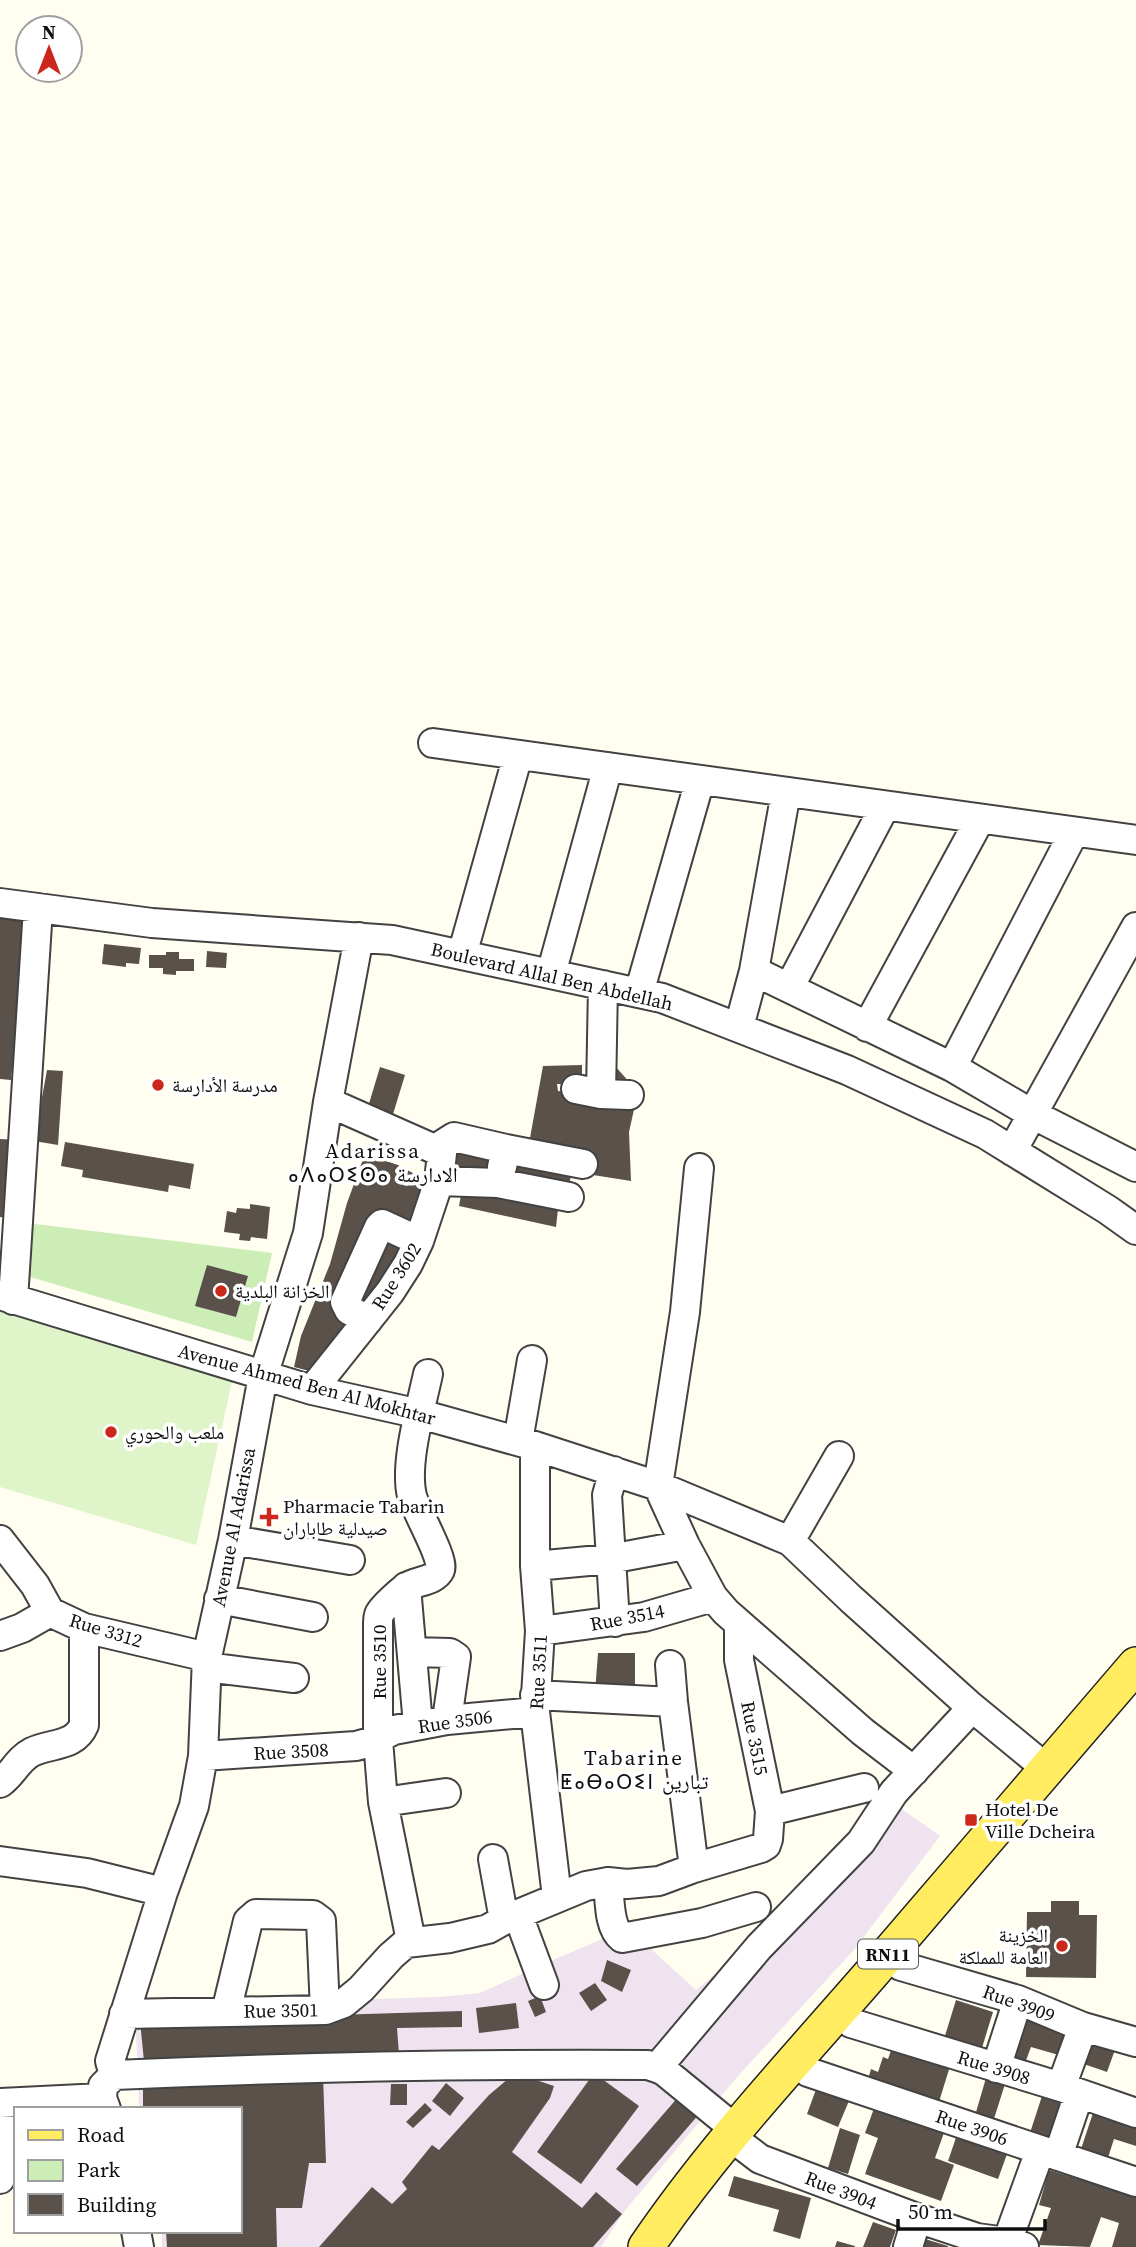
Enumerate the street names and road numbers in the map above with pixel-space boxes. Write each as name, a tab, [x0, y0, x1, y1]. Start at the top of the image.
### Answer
street label: Boulevard Allal Ben Abdellah	[428, 935, 676, 1017]
street label: Rue 3602	[365, 1237, 427, 1315]
street label: Avenue Ahmed Ben Al Mokhtar	[175, 1337, 439, 1431]
street label: Avenue Al Adarissa	[205, 1445, 261, 1609]
street label: Rue 3514	[588, 1597, 667, 1637]
street label: Rue 3312	[66, 1607, 146, 1653]
street label: Rue 3510	[366, 1624, 392, 1700]
street label: Rue 3511	[523, 1634, 553, 1710]
street label: Rue 3515	[735, 1699, 775, 1777]
street label: Rue 3506	[416, 1703, 494, 1739]
street label: Rue 3508	[253, 1736, 329, 1766]
road number: RN11	[858, 1940, 918, 1968]
street label: Rue 3909	[979, 1978, 1059, 2028]
street label: Rue 3501	[243, 1996, 319, 2024]
street label: Rue 3908	[954, 2044, 1034, 2090]
street label: Rue 3906	[932, 2102, 1012, 2152]
street label: Rue 3904	[801, 2164, 881, 2216]

